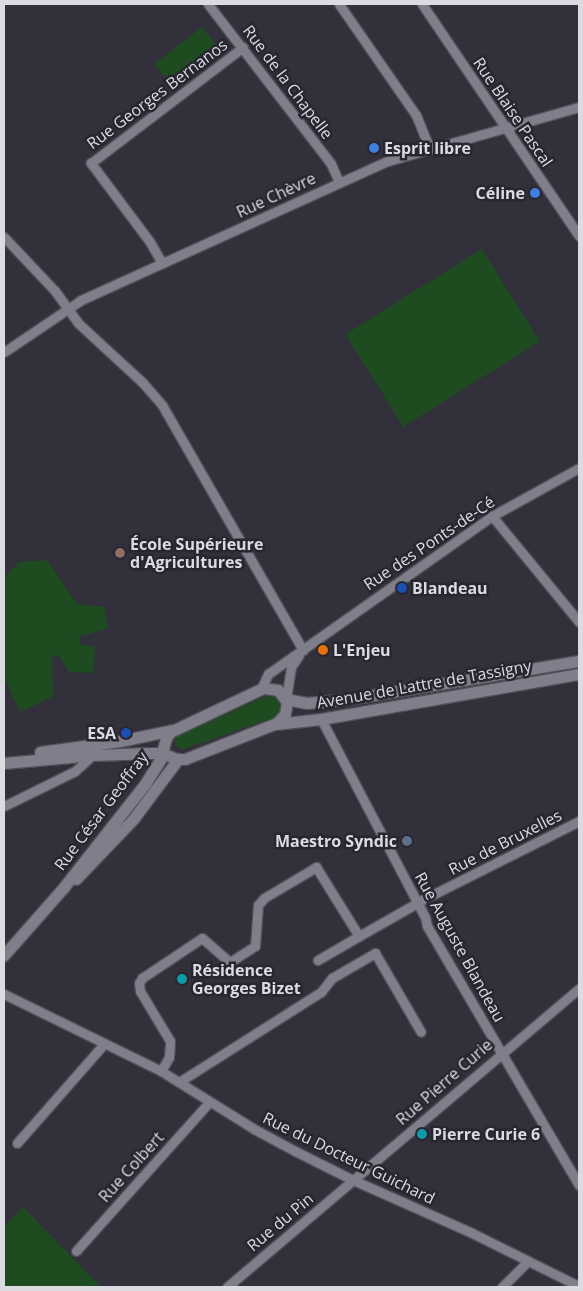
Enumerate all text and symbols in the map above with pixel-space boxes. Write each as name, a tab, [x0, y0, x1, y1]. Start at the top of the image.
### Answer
street label: Rue de la Chapelle	[239, 21, 337, 143]
street label: Rue Georges Bernanos	[83, 35, 231, 153]
street label: Rue Blaise Pascal	[469, 54, 557, 170]
place label: Esprit libre	[384, 138, 471, 158]
marker: Esprit libre	[368, 142, 380, 154]
street label: Rue Chèvre	[233, 168, 319, 222]
place label: Céline	[476, 183, 525, 203]
marker: Céline	[529, 187, 541, 199]
street label: Rue des Ponts-de-Cé	[360, 492, 498, 594]
place label: École Supérieure d'Agricultures	[130, 534, 263, 572]
marker: École Supérieure d'Agricultures	[114, 547, 126, 559]
place label: Blandeau	[412, 578, 488, 598]
marker: Blandeau	[396, 582, 408, 594]
place label: L'Enjeu	[333, 640, 391, 660]
marker: L'Enjeu	[317, 644, 329, 656]
street label: Avenue de Lattre de Tassigny	[315, 656, 533, 712]
place label: ESA	[87, 723, 116, 743]
marker: ESA	[120, 727, 132, 739]
street label: Rue César Geoffray	[50, 748, 152, 874]
street label: Rue de Bruxelles	[445, 805, 565, 879]
place label: Maestro Syndic	[275, 831, 397, 851]
marker: Maestro Syndic	[401, 835, 413, 847]
street label: Rue Auguste Blandeau	[411, 869, 509, 1025]
place label: Résidence Georges Bizet	[192, 960, 301, 998]
marker: Résidence Georges Bizet	[176, 973, 188, 985]
street label: Rue Pierre Curie	[392, 1035, 496, 1129]
street label: Rue du Docteur Guichard	[260, 1108, 438, 1208]
place label: Pierre Curie 6	[432, 1124, 540, 1144]
street label: Rue Colbert	[95, 1128, 167, 1206]
marker: Pierre Curie 6	[416, 1128, 428, 1140]
street label: Rue du Pin	[243, 1189, 317, 1255]

